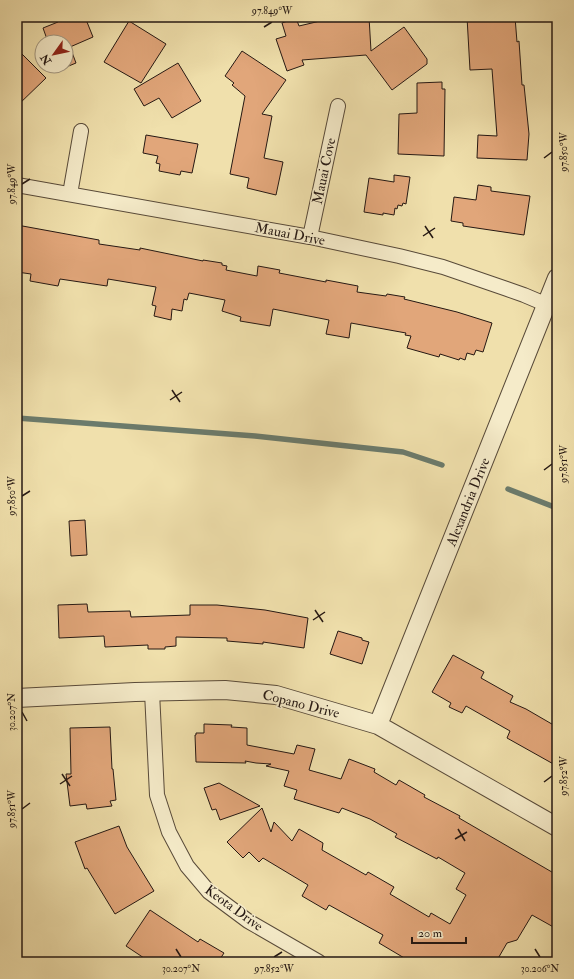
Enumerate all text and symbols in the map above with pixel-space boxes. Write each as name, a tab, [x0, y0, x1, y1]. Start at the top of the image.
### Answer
text: 97.849°W	[251, 5, 293, 17]
north arrow	[34, 34, 74, 74]
text: N	[37, 51, 55, 68]
text: 97.850°W	[558, 132, 570, 173]
street label: Mauai Cove	[309, 136, 339, 206]
text: 97.849°W	[6, 163, 18, 205]
street label: Mauai Drive	[254, 219, 327, 249]
text: 97.851°W	[558, 444, 570, 484]
street label: Alexandria Drive	[442, 455, 494, 550]
text: 97.850°W	[6, 476, 18, 517]
street label: Copano Drive	[260, 686, 341, 723]
text: 30.207°N	[6, 693, 18, 731]
text: 97.852°W	[558, 756, 570, 797]
text: 97.851°W	[6, 789, 18, 829]
street label: Keota Drive	[202, 881, 266, 935]
scale bar	[412, 919, 466, 945]
text: 20 m	[418, 926, 443, 941]
text: 30.207°N	[162, 963, 200, 975]
text: 97.852°W	[253, 963, 294, 975]
text: 30.206°N	[521, 963, 559, 975]

